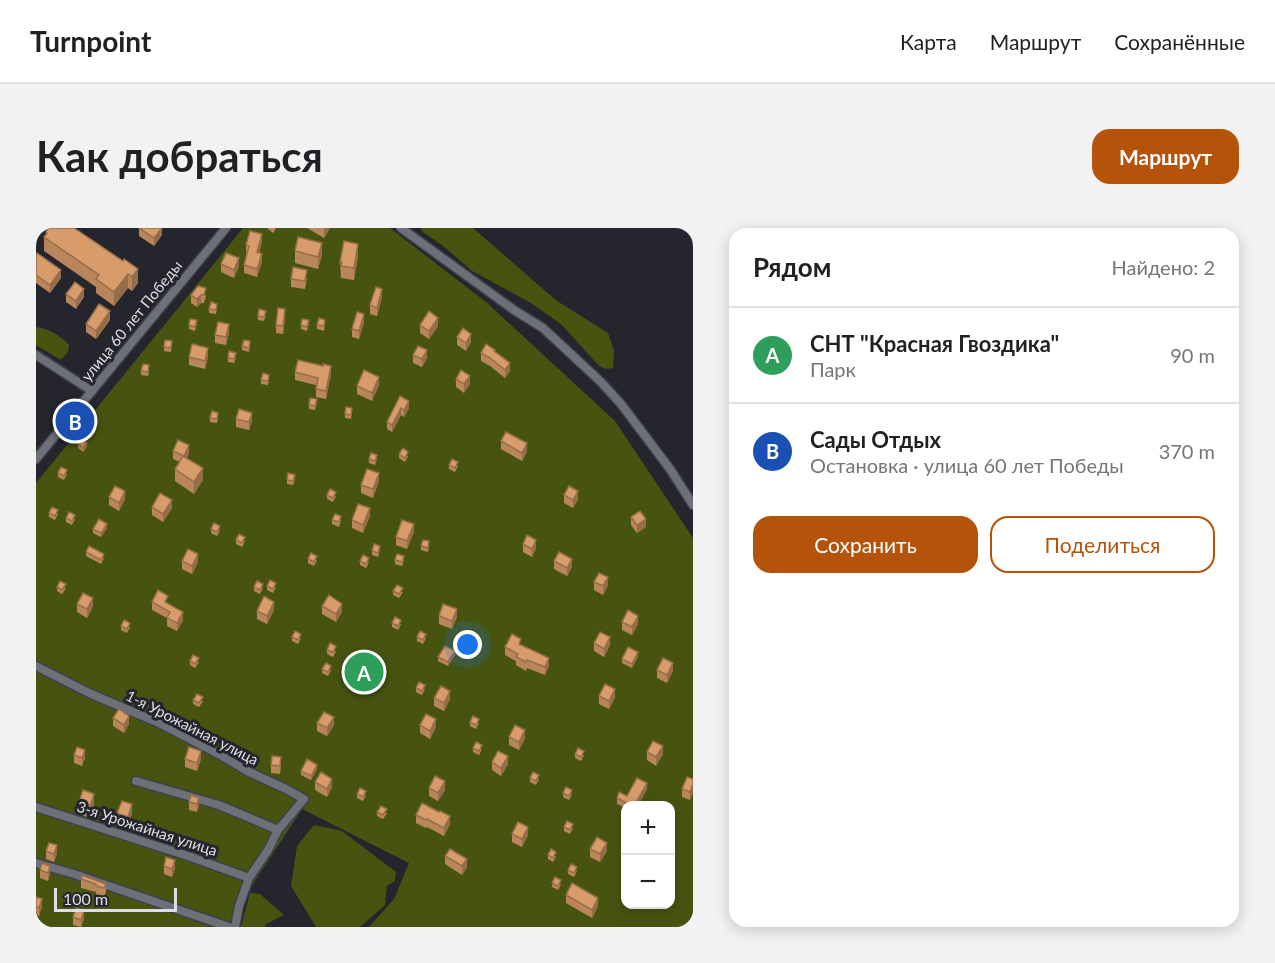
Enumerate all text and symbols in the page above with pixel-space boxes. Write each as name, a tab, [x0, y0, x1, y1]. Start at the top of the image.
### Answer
text: Turnpoint	[30, 24, 151, 58]
text: Карта	[900, 29, 957, 54]
text: Маршрут	[990, 29, 1081, 54]
text: Сохранённые	[1114, 29, 1245, 54]
button: Маршрут	[1092, 129, 1239, 184]
text: Как добраться	[36, 131, 323, 181]
text: Рядом	[753, 251, 831, 283]
text: Найдено: 2	[1112, 255, 1215, 279]
street label: улица 60 лет Победы	[77, 256, 185, 384]
text: СНТ "Красная Гвоздика"	[810, 330, 1059, 357]
text: A	[766, 343, 779, 367]
text: 90 m	[1170, 343, 1215, 367]
text: Парк	[810, 357, 856, 381]
pin: B	[56, 398, 94, 444]
text: Сады Отдых	[810, 426, 941, 453]
text: B	[766, 439, 779, 463]
text: 370 m	[1159, 439, 1215, 463]
text: Остановка · улица 60 лет Победы	[810, 453, 1124, 477]
button: Сохранить	[753, 516, 978, 573]
button: Поделиться	[990, 516, 1215, 573]
your location	[453, 630, 482, 659]
pin: A	[344, 650, 384, 694]
street label: 1-я Урожайная улица	[123, 686, 262, 768]
street label: 3-я Урожайная улица	[75, 797, 220, 859]
map controls	[621, 801, 675, 909]
button: +	[621, 801, 675, 855]
button: −	[621, 855, 675, 909]
scale bar	[54, 885, 177, 912]
text: 100 m	[63, 889, 108, 908]

